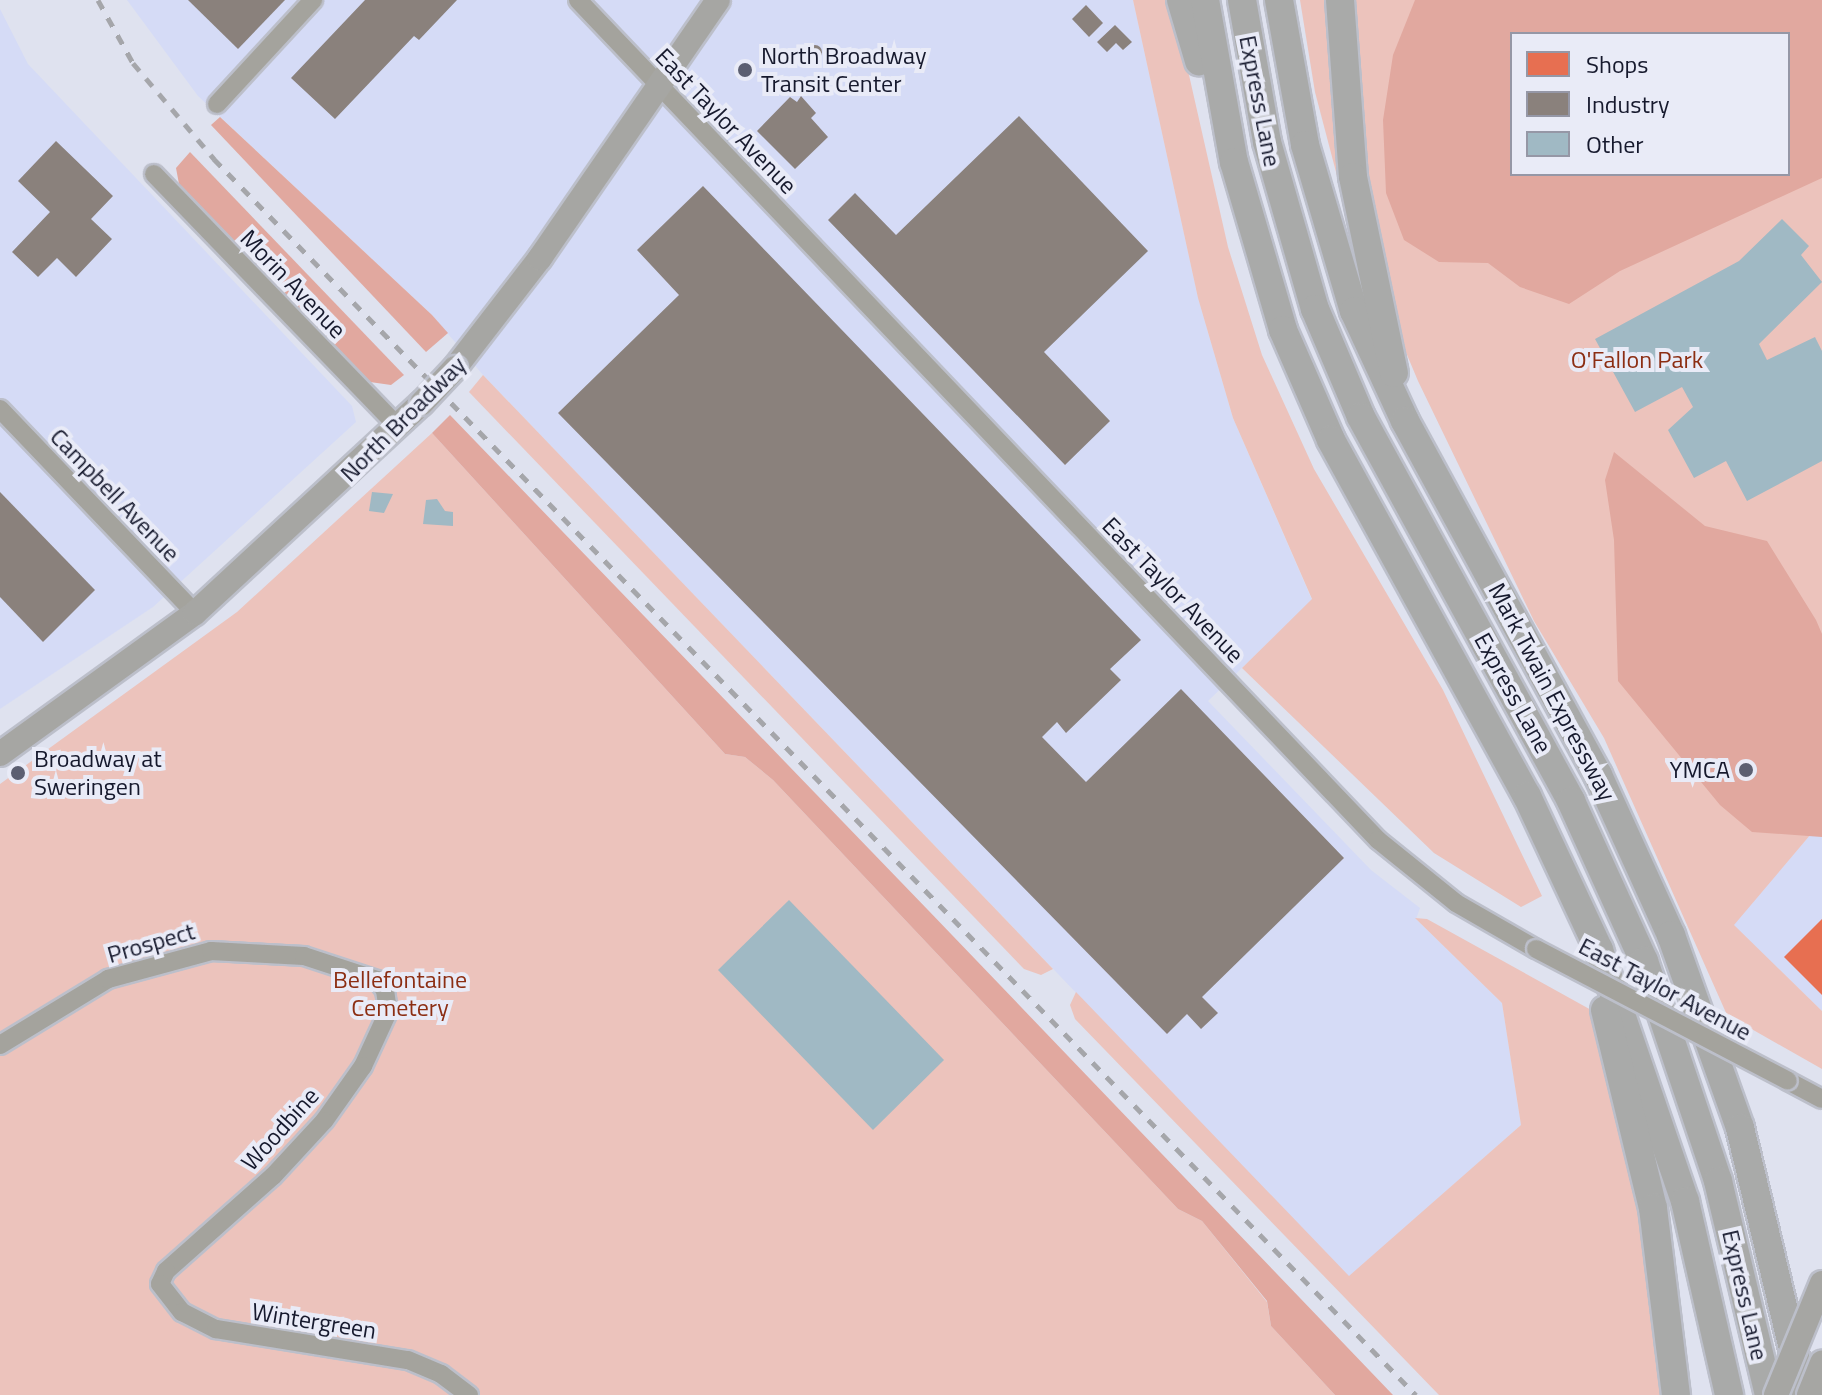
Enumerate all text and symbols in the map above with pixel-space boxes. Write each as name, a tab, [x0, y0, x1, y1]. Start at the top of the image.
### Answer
legend	[1510, 32, 1790, 176]
street label: Express Lane	[1233, 33, 1287, 169]
street label: East Taylor Avenue	[649, 42, 803, 200]
place label: North Broadway Transit Center	[761, 42, 927, 98]
text: Shops	[1586, 46, 1648, 82]
marker: North Broadway Transit Center	[736, 61, 754, 79]
text: Industry	[1586, 86, 1670, 122]
text: Other	[1586, 126, 1644, 162]
street label: Morin Avenue	[234, 224, 352, 344]
park label: O'Fallon Park	[1571, 346, 1703, 374]
street label: North Broadway	[334, 350, 472, 488]
street label: Campbell Avenue	[44, 422, 186, 568]
street label: East Taylor Avenue	[1096, 511, 1250, 669]
street label: Mark Twain Expressway	[1482, 578, 1622, 806]
street label: Express Lane	[1468, 628, 1558, 758]
place label: Broadway at Sweringen	[34, 745, 162, 801]
place label: YMCA	[1670, 756, 1730, 784]
marker: YMCA	[1737, 761, 1755, 779]
marker: Broadway at Sweringen	[9, 764, 27, 782]
street label: Prospect	[104, 917, 198, 969]
street label: East Taylor Avenue	[1574, 931, 1756, 1047]
park label: Bellefontaine Cemetery	[333, 966, 467, 1022]
street label: Woodbine	[235, 1082, 325, 1176]
street label: Express Lane	[1716, 1227, 1774, 1363]
street label: Wintergreen	[250, 1297, 378, 1345]

